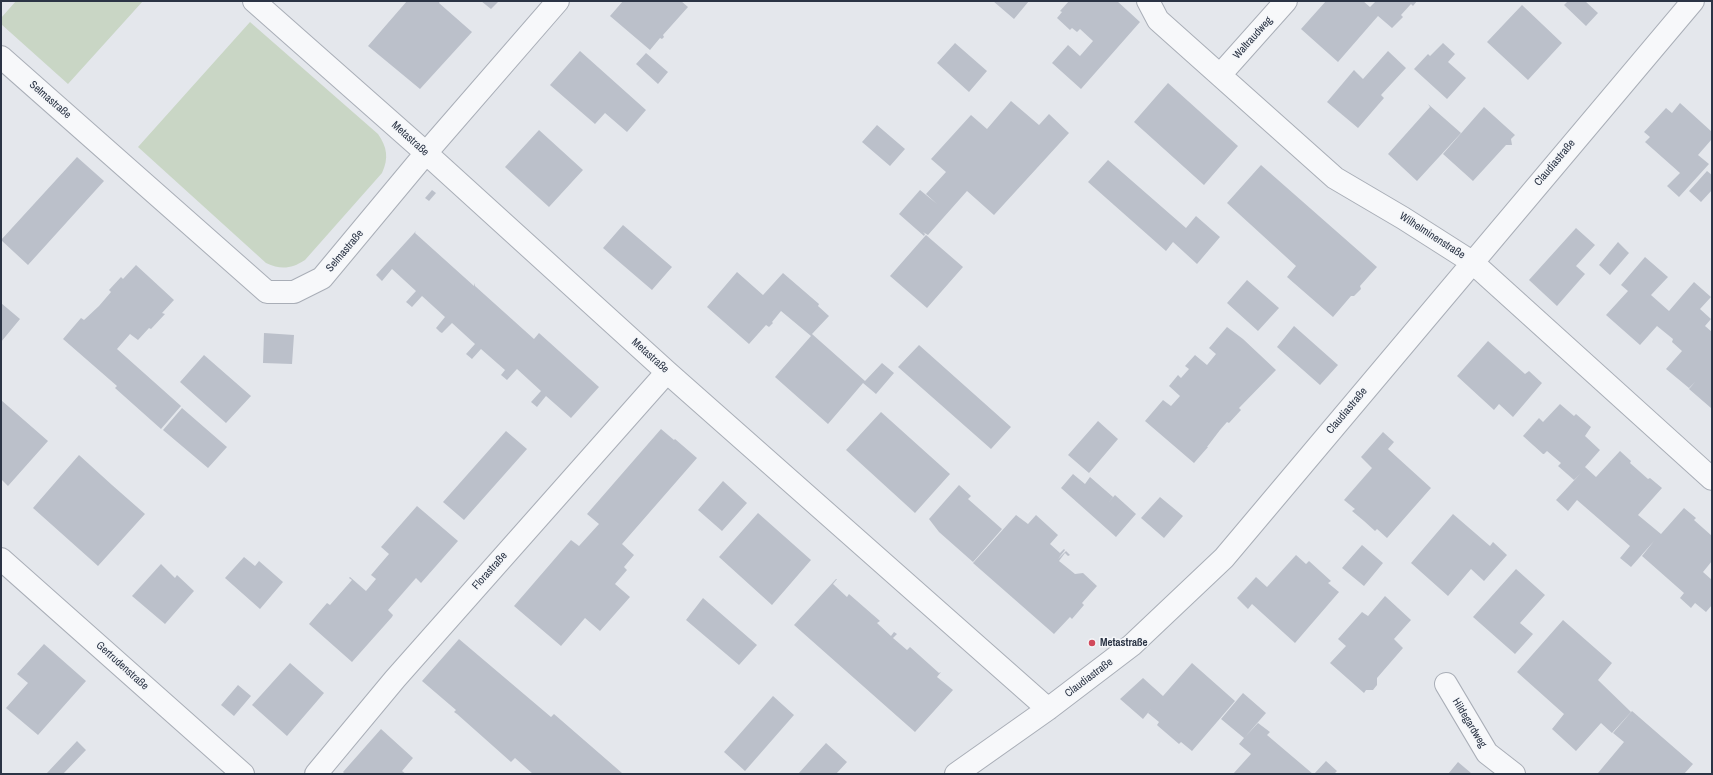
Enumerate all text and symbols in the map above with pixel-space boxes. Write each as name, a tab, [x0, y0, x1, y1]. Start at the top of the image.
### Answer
street label: Waltraudweg	[1231, 14, 1275, 62]
street label: Selmastraße	[26, 78, 74, 122]
street label: Metastraße	[389, 119, 431, 159]
street label: Claudiastraße	[1532, 137, 1578, 189]
street label: Wilhelminenstraße	[1397, 210, 1467, 262]
street label: Selmastraße	[324, 227, 366, 275]
street label: Metastraße	[629, 336, 671, 376]
street label: Claudiastraße	[1324, 385, 1370, 437]
street label: Florastraße	[470, 549, 510, 593]
place label: Metastraße	[1100, 636, 1148, 650]
marker: Metastraße	[1087, 638, 1097, 648]
street label: Gertrudenstraße	[93, 639, 151, 693]
street label: Claudiastraße	[1062, 656, 1116, 700]
street label: Hildegardweg	[1449, 696, 1489, 750]

